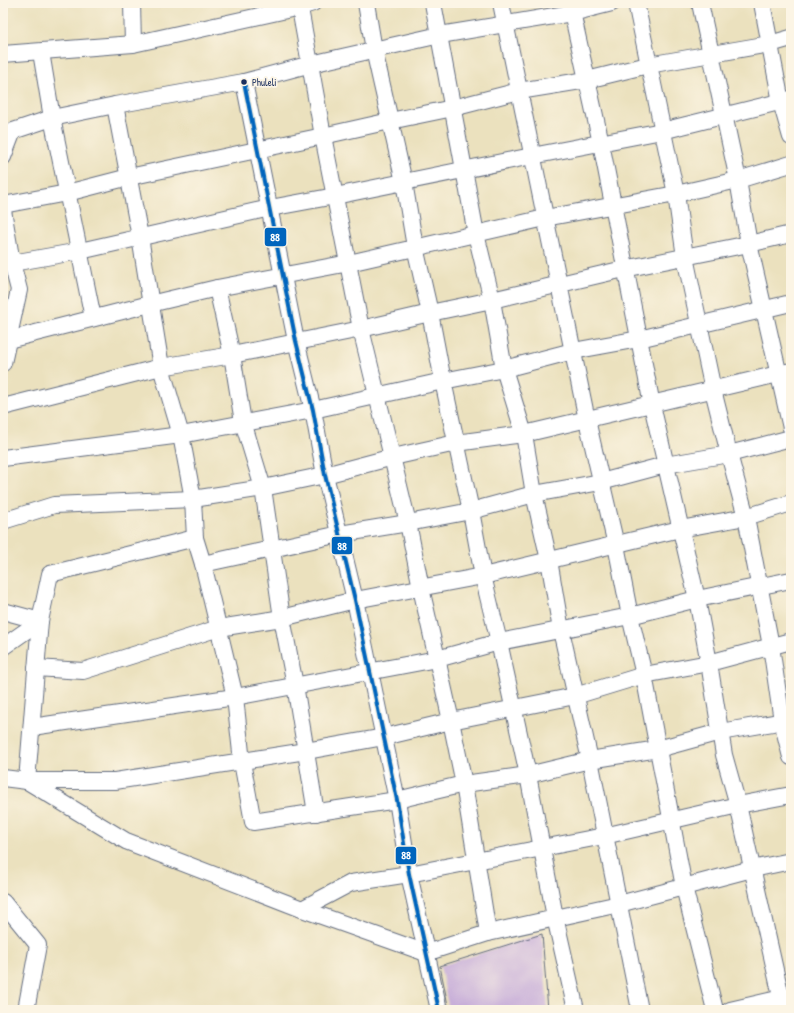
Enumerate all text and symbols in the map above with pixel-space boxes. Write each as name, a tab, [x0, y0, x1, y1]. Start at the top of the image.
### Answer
place label: Phuleli	[252, 76, 277, 89]
marker: Phuleli	[239, 77, 249, 87]
line badge: 88	[264, 227, 287, 247]
text: 88	[270, 230, 280, 244]
line badge: 88	[331, 536, 353, 555]
text: 88	[337, 539, 347, 553]
line badge: 88	[395, 846, 417, 865]
text: 88	[401, 848, 411, 862]

